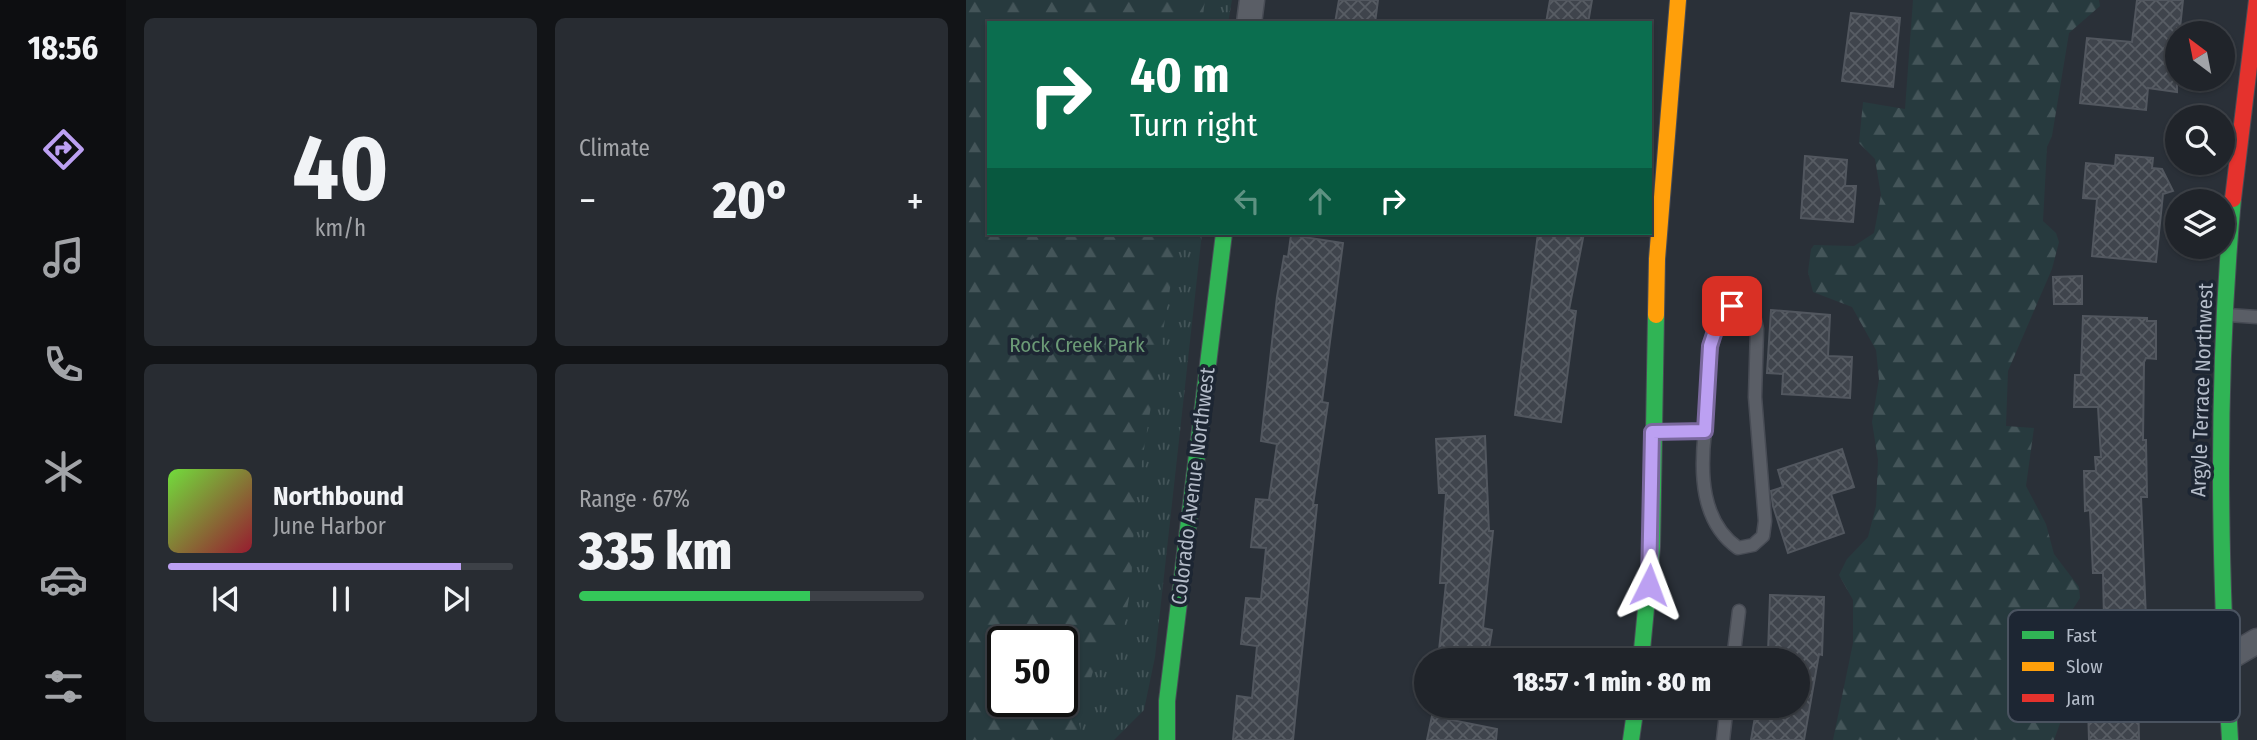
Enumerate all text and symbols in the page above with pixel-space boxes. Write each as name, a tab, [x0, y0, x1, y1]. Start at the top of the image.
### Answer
north arrow	[2165, 21, 2235, 91]
map controls	[2165, 21, 2235, 259]
text: 18:56	[28, 29, 98, 67]
text: 40 m	[1130, 46, 1230, 105]
icon: right	[1015, 49, 1106, 140]
button: search	[2165, 105, 2235, 175]
text: Turn right	[1130, 106, 1257, 144]
text: 40	[292, 114, 389, 223]
icon: directions	[39, 125, 88, 174]
text: Climate	[579, 134, 650, 162]
text: 20°	[713, 169, 790, 232]
text: −	[579, 178, 596, 224]
text: +	[907, 178, 924, 224]
icon: left	[1228, 182, 1266, 220]
icon: ahead	[1301, 182, 1339, 220]
icon: right	[1374, 182, 1412, 220]
button: layers	[2165, 189, 2235, 259]
text: km/h	[315, 214, 366, 242]
icon: music	[39, 233, 88, 282]
pin	[1702, 276, 1762, 336]
street label: Argyle Terrace Northwest	[2185, 282, 2219, 498]
icon: arrive	[1713, 287, 1751, 325]
park label: Rock Creek Park	[1009, 332, 1145, 358]
icon: phone	[39, 340, 88, 389]
street label: Colorado Avenue Northwest	[1166, 366, 1220, 606]
icon: climate	[39, 447, 88, 496]
text: Northbound	[273, 481, 404, 512]
text: Range · 67%	[579, 485, 690, 513]
text: June Harbor	[273, 512, 386, 540]
text: 335 km	[579, 520, 732, 583]
position arrow	[1612, 548, 1686, 622]
icon: car	[39, 555, 88, 604]
icon: previous	[207, 580, 245, 618]
icon: pause	[322, 580, 360, 618]
icon: next	[437, 580, 475, 618]
legend	[2008, 610, 2240, 722]
text: Fast	[2066, 624, 2097, 647]
speed limit sign: 50	[987, 626, 1078, 717]
text: Slow	[2066, 655, 2103, 678]
icon: filters	[39, 662, 88, 711]
text: 18:57 · 1 min · 80 m	[1513, 667, 1711, 698]
text: Jam	[2066, 687, 2095, 710]

